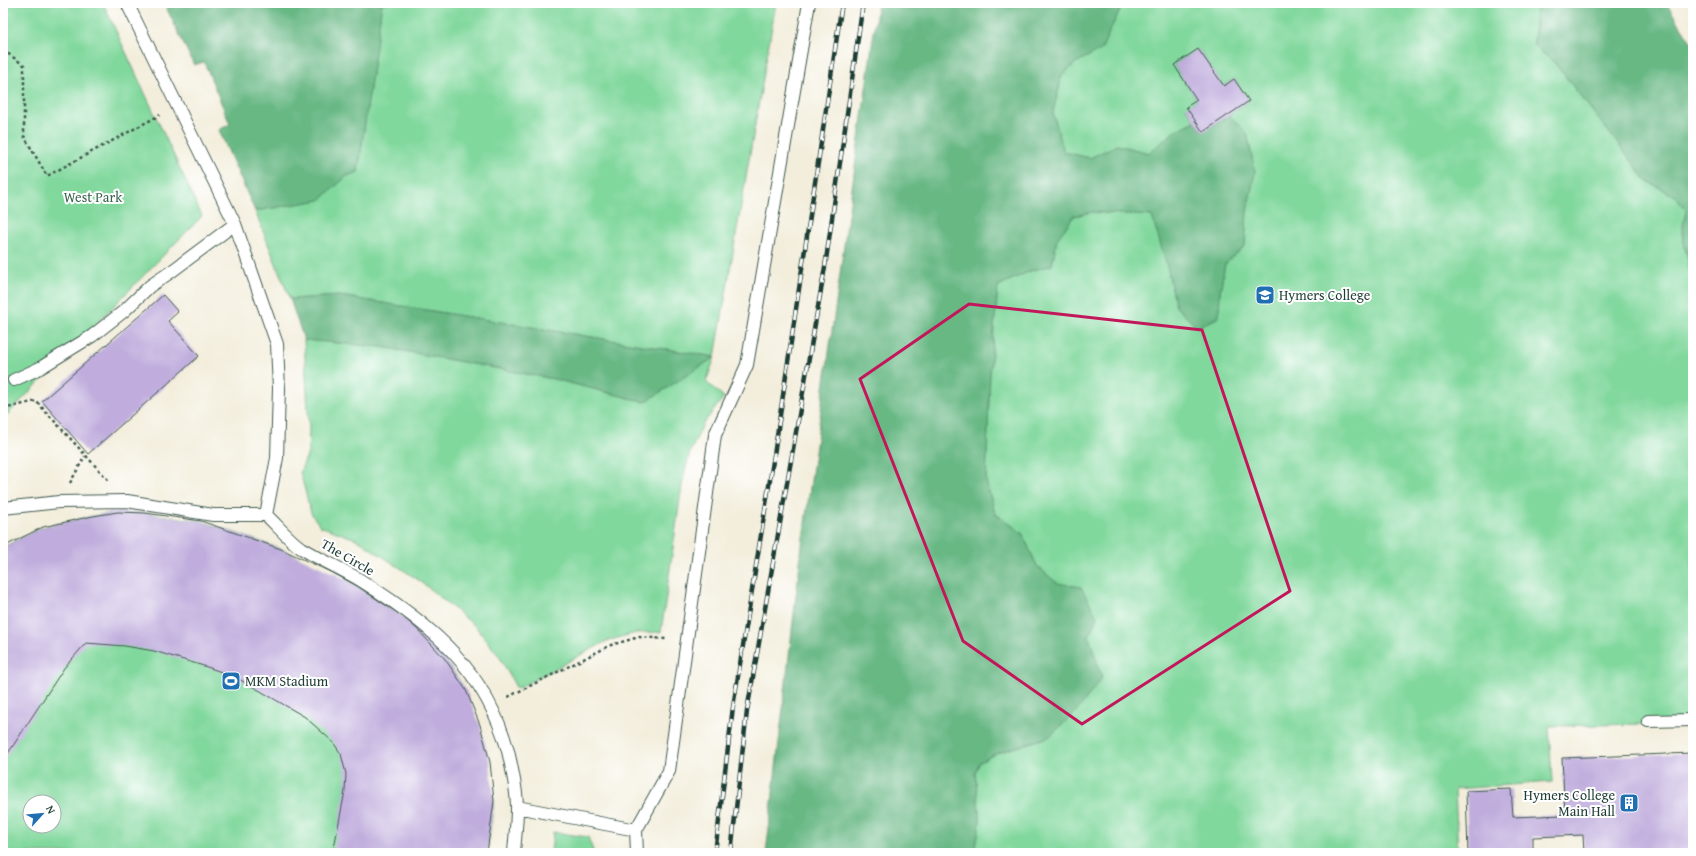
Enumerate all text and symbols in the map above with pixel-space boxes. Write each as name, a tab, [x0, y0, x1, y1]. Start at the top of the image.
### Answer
park label: West Park	[64, 187, 123, 207]
school or university icon: Hymers College	[1254, 284, 1276, 306]
place label: Hymers College	[1279, 285, 1371, 305]
street label: The Circle	[317, 534, 379, 581]
sports icon: MKM Stadium	[220, 670, 242, 692]
place label: MKM Stadium	[245, 671, 329, 691]
place label: Hymers College Main Hall	[1524, 785, 1615, 821]
building icon: Hymers College Main Hall	[1618, 792, 1640, 814]
north arrow	[22, 794, 62, 834]
text: N	[42, 803, 60, 817]

